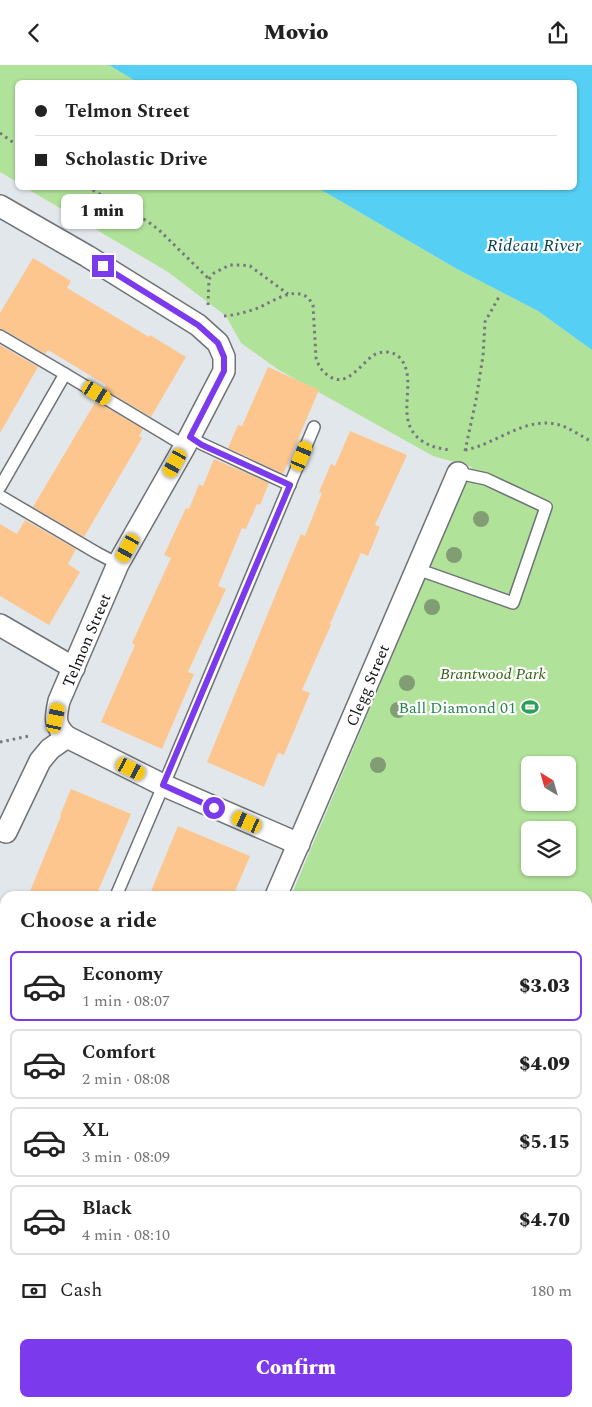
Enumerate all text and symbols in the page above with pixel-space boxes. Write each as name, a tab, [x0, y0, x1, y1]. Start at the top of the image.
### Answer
text: Movio	[264, 16, 328, 49]
icon: back	[20, 19, 48, 47]
icon: share	[544, 19, 572, 47]
text: Telmon Street	[65, 97, 190, 126]
text: Scholastic Drive	[65, 145, 207, 174]
callout: 1 min	[62, 193, 144, 229]
text: 1 min	[80, 199, 124, 223]
water label: Rideau River	[487, 232, 582, 259]
route end	[92, 255, 114, 277]
car	[80, 379, 113, 407]
car	[289, 439, 314, 473]
car	[161, 446, 188, 480]
car	[114, 531, 141, 565]
street label: Telmon Street	[56, 589, 118, 691]
street label: Clegg Street	[340, 640, 396, 730]
park label: Brantwood Park	[440, 662, 546, 686]
place label: Ball Diamond 01	[398, 696, 516, 720]
sports icon: Ball Diamond 01	[520, 697, 540, 717]
car	[45, 702, 66, 734]
car	[114, 756, 147, 782]
north arrow	[521, 756, 576, 811]
map controls	[521, 756, 576, 876]
route start	[203, 797, 225, 819]
car	[230, 809, 263, 835]
button: layers	[521, 821, 576, 876]
text: Choose a ride	[20, 904, 157, 937]
text: Economy	[82, 960, 163, 989]
icon: car	[22, 964, 67, 1009]
text: $3.03	[519, 972, 570, 1001]
text: 1 min · 08:07	[82, 989, 170, 1013]
text: Comfort	[82, 1038, 156, 1067]
icon: car	[22, 1042, 67, 1087]
text: $4.09	[519, 1050, 570, 1079]
text: 2 min · 08:08	[82, 1067, 170, 1091]
text: XL	[82, 1116, 109, 1145]
icon: car	[22, 1120, 67, 1165]
text: $5.15	[519, 1128, 570, 1157]
text: 3 min · 08:09	[82, 1145, 170, 1169]
text: Black	[82, 1194, 132, 1223]
icon: car	[22, 1198, 67, 1243]
text: $4.70	[519, 1206, 570, 1235]
text: 4 min · 08:10	[82, 1223, 170, 1247]
text: Cash	[60, 1276, 102, 1305]
icon: cash	[20, 1277, 48, 1305]
text: 180 m	[530, 1279, 572, 1303]
button: Confirm	[20, 1339, 572, 1397]

